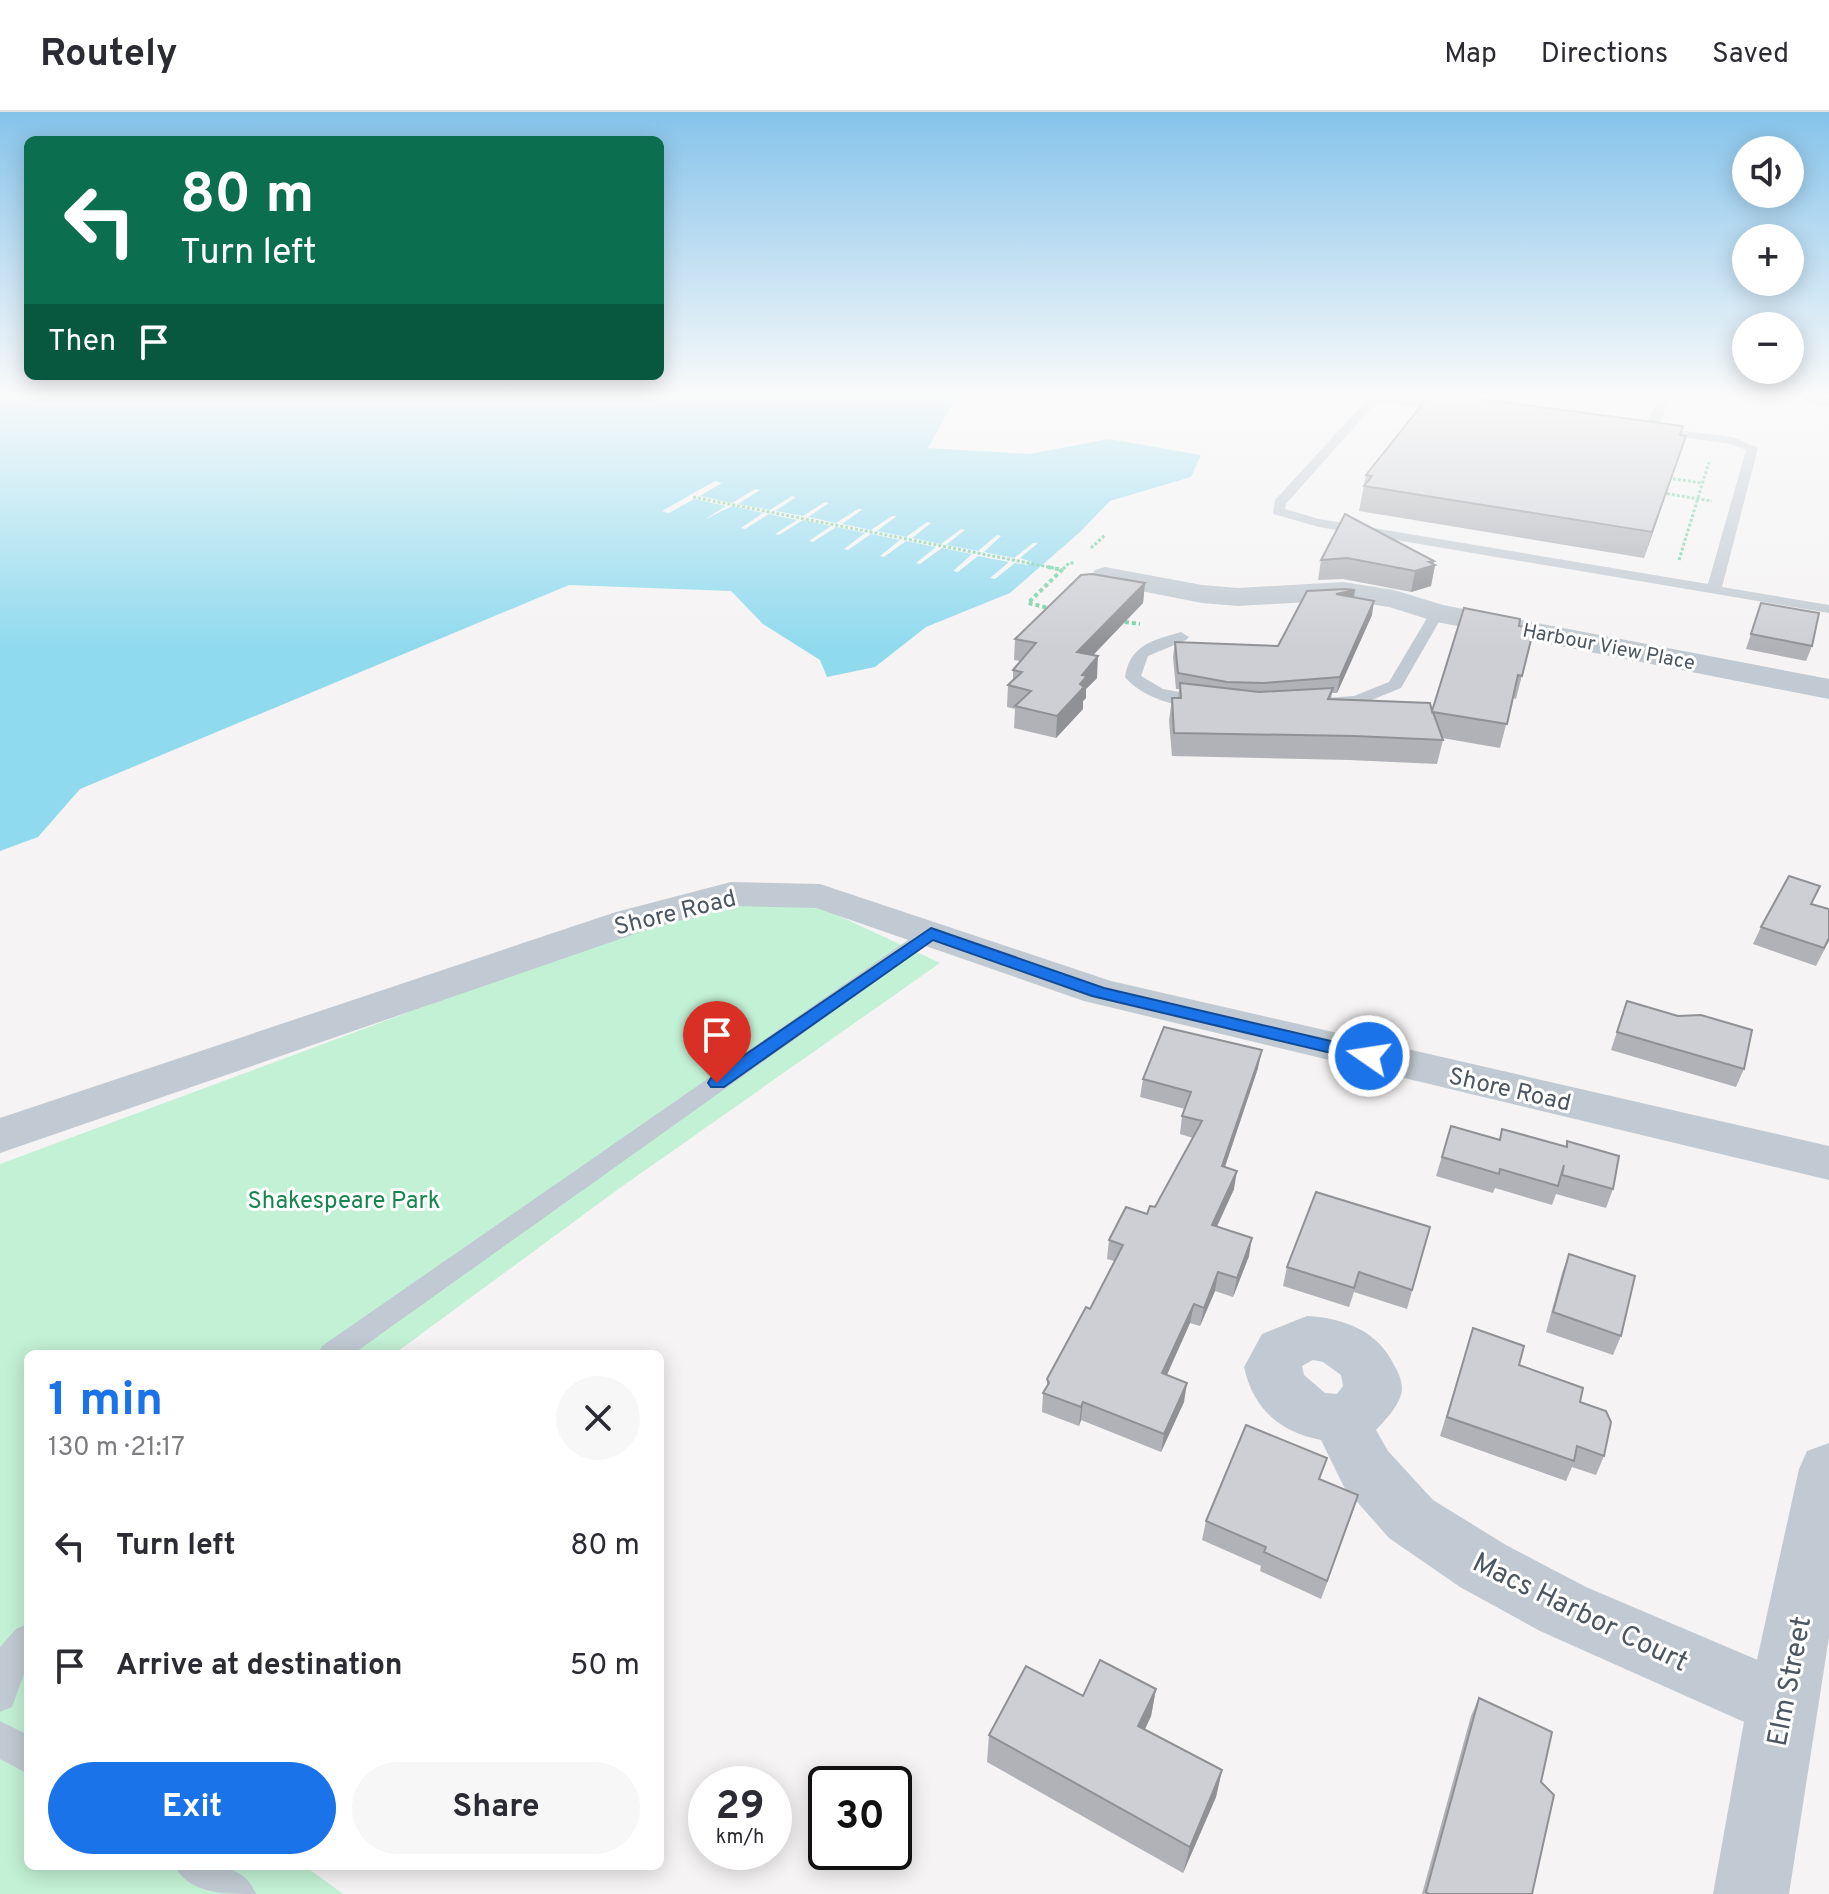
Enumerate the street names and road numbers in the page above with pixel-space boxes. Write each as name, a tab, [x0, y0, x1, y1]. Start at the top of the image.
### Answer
street label: Harbour View Place	[1520, 619, 1697, 677]
street label: Shore Road	[612, 884, 739, 944]
street label: Shore Road	[1446, 1062, 1574, 1120]
street label: Macs Harbor Court	[1466, 1546, 1694, 1682]
street label: Elm Street	[1761, 1614, 1821, 1750]

